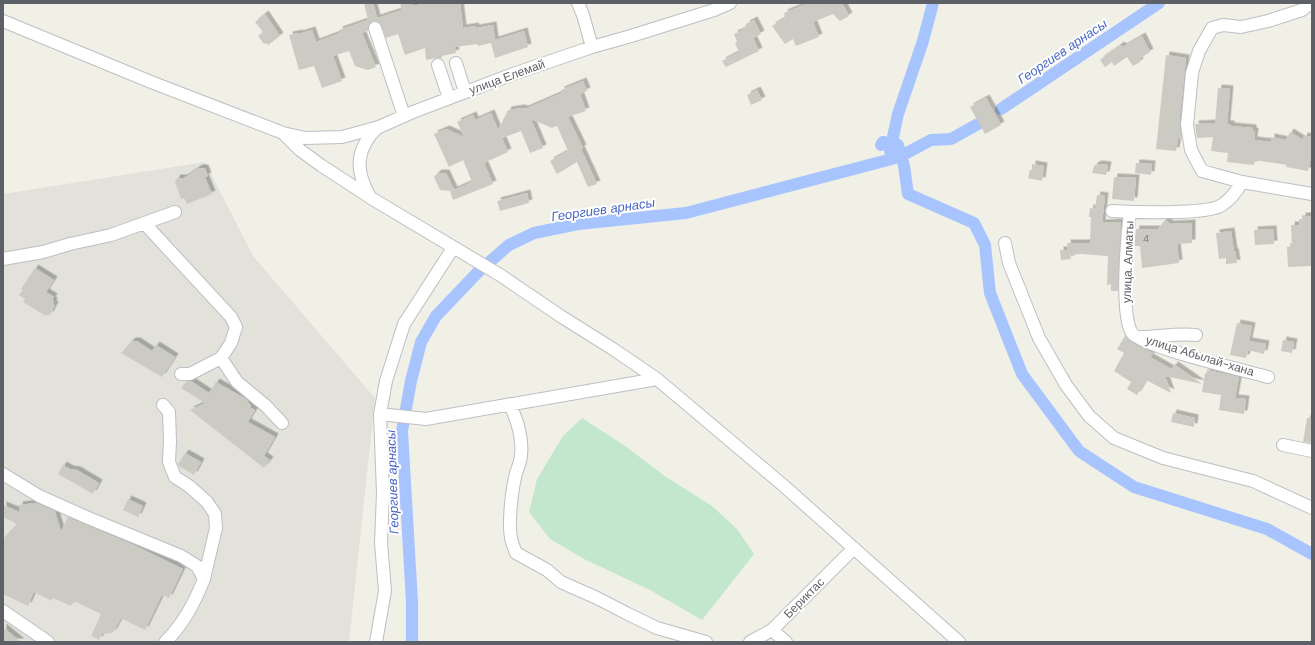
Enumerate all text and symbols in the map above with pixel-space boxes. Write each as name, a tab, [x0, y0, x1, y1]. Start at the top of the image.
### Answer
water label: Георгиев арнасы	[1014, 15, 1111, 88]
street label: улица Елемай	[467, 56, 547, 98]
water label: Георгиев арнасы	[550, 194, 656, 225]
street label: улица. Алматы	[1119, 221, 1137, 303]
house number: 4	[1143, 232, 1149, 245]
street label: улица Абылай-хана	[1144, 332, 1256, 380]
water label: Георгиев арнасы	[382, 429, 403, 534]
street label: Бериктас	[780, 574, 828, 622]

